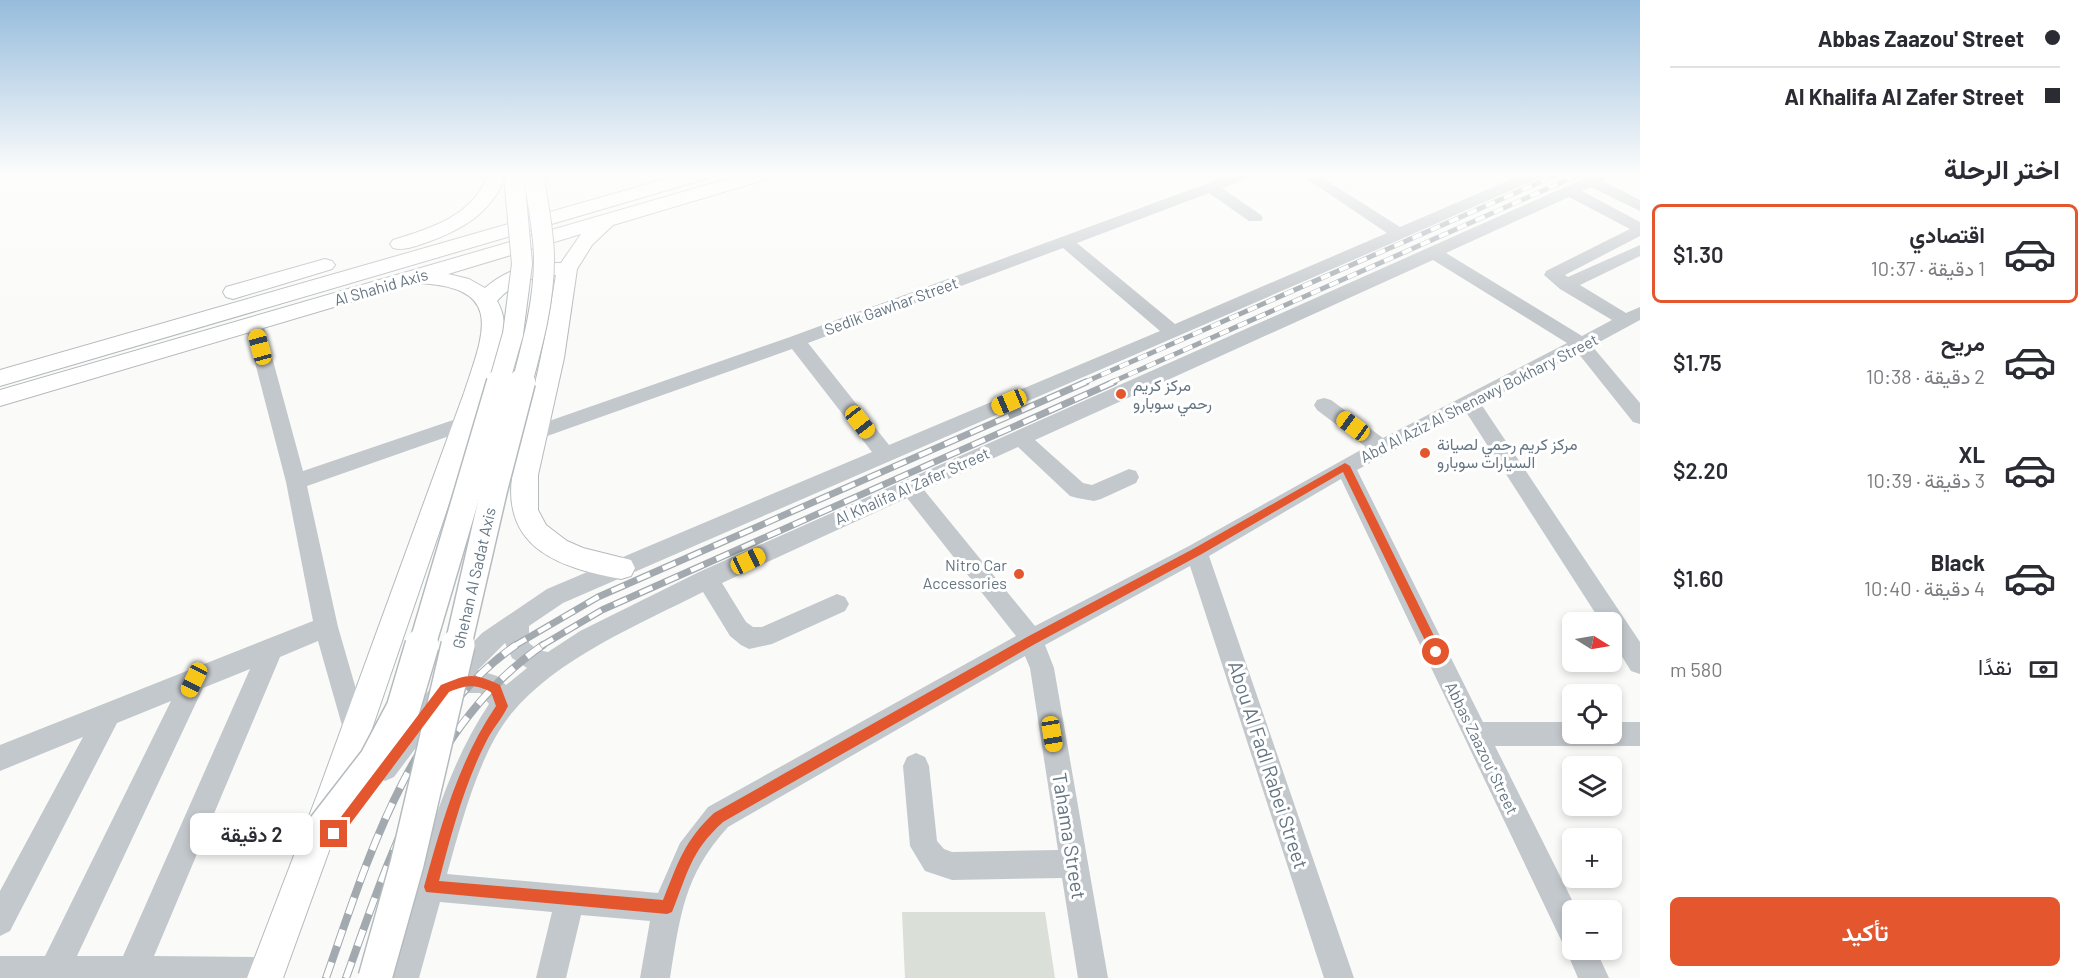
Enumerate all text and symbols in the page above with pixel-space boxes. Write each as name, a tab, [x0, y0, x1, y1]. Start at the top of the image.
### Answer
text: Abbas Zaazou' Street	[1818, 25, 2024, 51]
text: Al Khalifa Al Zafer Street	[1784, 83, 2024, 109]
text: اختر الرحلة	[1944, 152, 2060, 184]
text: اقتصادي	[1909, 221, 1985, 247]
icon: car	[2003, 227, 2057, 281]
text: $1.30	[1673, 241, 1723, 267]
text: 1 دقيقة · 10:37	[1871, 256, 1985, 280]
street label: Al Shahid Axis	[332, 264, 430, 309]
street label: Sedik Gawhar Street	[821, 273, 960, 339]
car	[247, 327, 273, 367]
street label: Abd Al Aziz Al Shenawy Bokhary Street	[1357, 329, 1601, 466]
text: مريح	[1941, 329, 1985, 355]
icon: car	[2003, 335, 2057, 389]
text: $1.75	[1673, 349, 1722, 375]
text: 2 دقيقة · 10:38	[1866, 364, 1985, 388]
place label: مركز كريم رحمي سوبارو	[1133, 375, 1212, 417]
car	[989, 387, 1029, 417]
marker: مركز كريم رحمي سوبارو	[1114, 387, 1128, 401]
car	[842, 402, 878, 442]
car	[1333, 408, 1373, 444]
place label: مركز كريم رحمي لصيانة السيارات سوبارو	[1437, 434, 1577, 473]
text: XL	[1959, 441, 1985, 467]
street label: Al Khalifa Al Zafer Street	[831, 443, 992, 528]
icon: car	[2003, 443, 2057, 497]
marker: مركز كريم رحمي لصيانة السيارات سوبارو	[1418, 446, 1432, 460]
text: $2.20	[1673, 457, 1728, 483]
text: 3 دقيقة · 10:39	[1866, 468, 1985, 492]
street label: Ghehan Al Sadat Axis	[448, 505, 499, 650]
car	[728, 545, 768, 577]
text: Black	[1931, 549, 1985, 575]
icon: car	[2003, 551, 2057, 605]
place label: Nitro Car Accessories	[923, 555, 1007, 592]
text: $1.60	[1673, 565, 1723, 591]
marker: Nitro Car Accessories	[1012, 567, 1026, 581]
text: 4 دقيقة · 10:40	[1864, 576, 1985, 600]
north arrow	[1562, 612, 1622, 672]
map controls	[1562, 612, 1622, 960]
route start	[1422, 638, 1449, 665]
text: نقدًا	[1978, 653, 2012, 679]
icon: cash	[2027, 653, 2060, 686]
text: 580 m	[1670, 657, 1723, 681]
street label: Abou Al Fadl Rabei Street	[1224, 658, 1314, 872]
car	[178, 660, 210, 700]
street label: Abbas Zaazou' Street	[1442, 679, 1523, 817]
button: locate	[1562, 684, 1622, 744]
car	[1040, 715, 1064, 753]
button: layers	[1562, 756, 1622, 816]
street label: Tahama Street	[1048, 771, 1092, 901]
callout: 2 دقيقة	[190, 813, 313, 855]
route end	[320, 820, 347, 847]
text: 2 دقيقة	[221, 822, 282, 846]
button: +	[1562, 828, 1622, 888]
button: تأكيد	[1670, 897, 2060, 966]
button: −	[1562, 900, 1622, 960]

